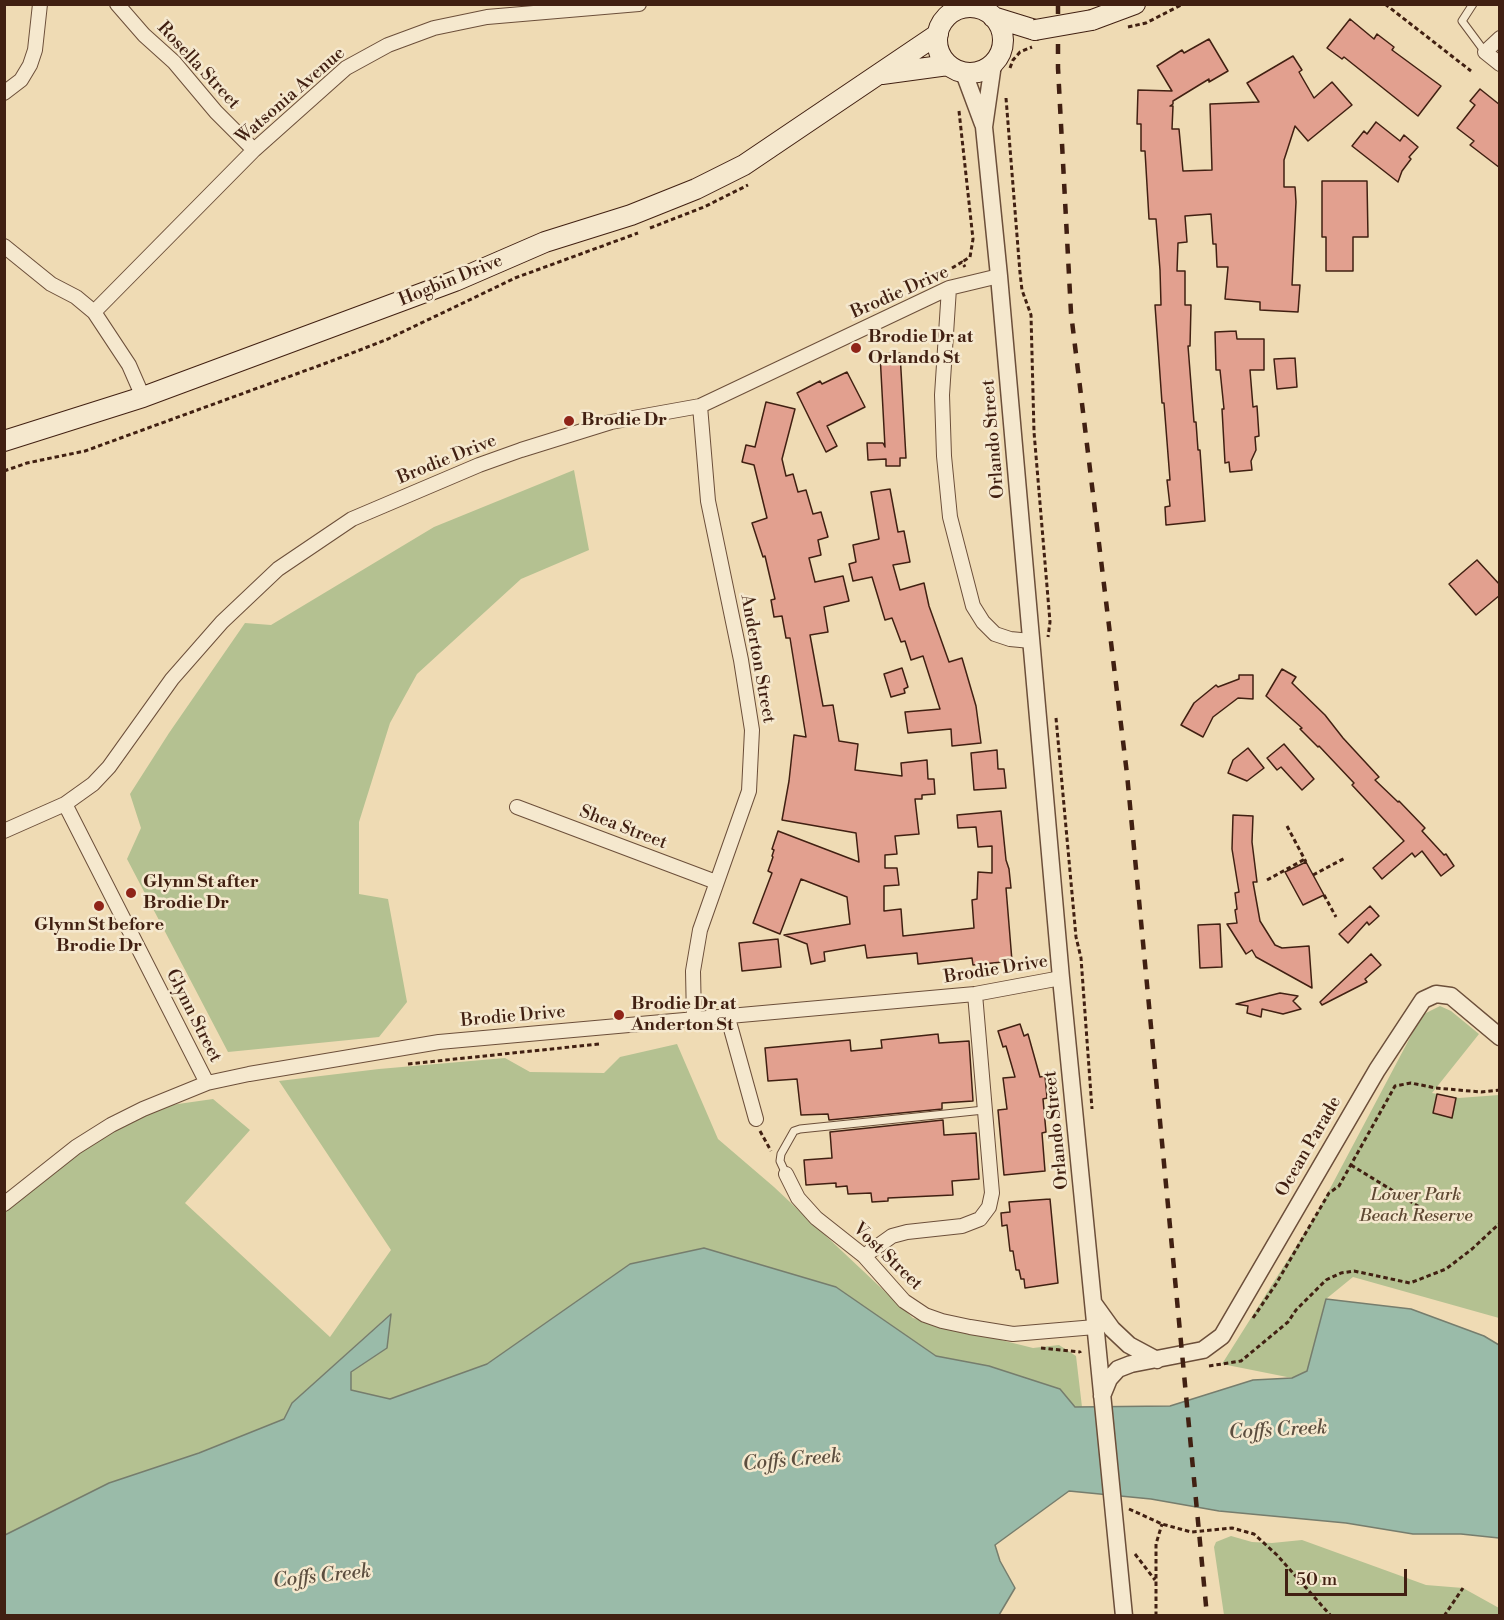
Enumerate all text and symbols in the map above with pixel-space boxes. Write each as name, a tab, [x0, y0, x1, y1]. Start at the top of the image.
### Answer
street label: Rosella Street	[152, 18, 244, 114]
street label: Watsonia Avenue	[232, 43, 350, 149]
street label: Hogbin Drive	[396, 250, 506, 312]
street label: Brodie Drive	[848, 262, 952, 324]
place label: Brodie Dr at Orlando St	[868, 327, 973, 370]
marker: Brodie Dr at Orlando St	[849, 341, 863, 355]
street label: Orlando Street	[978, 378, 1010, 500]
place label: Brodie Dr	[581, 410, 667, 432]
marker: Brodie Dr	[562, 414, 576, 428]
street label: Brodie Drive	[394, 430, 500, 490]
street label: Anderton Street	[735, 593, 779, 725]
street label: Shea Street	[576, 801, 670, 855]
place label: Glynn St after Brodie Dr	[143, 872, 259, 914]
marker: Glynn St after Brodie Dr	[124, 886, 138, 900]
marker: Glynn St before Brodie Dr	[92, 899, 106, 913]
place label: Glynn St before Brodie Dr	[34, 915, 164, 958]
street label: Brodie Drive	[942, 951, 1050, 989]
street label: Glynn Street	[160, 966, 226, 1066]
place label: Brodie Dr at Anderton St	[631, 994, 736, 1036]
street label: Brodie Drive	[460, 1002, 566, 1032]
marker: Brodie Dr at Anderton St	[612, 1008, 626, 1022]
street label: Orlando Street	[1040, 1069, 1074, 1191]
street label: Ocean Parade	[1272, 1093, 1346, 1201]
park label: Lower Park Beach Reserve	[1359, 1185, 1473, 1228]
street label: Vost Street	[848, 1219, 926, 1295]
water label: Coffs Creek	[1228, 1416, 1328, 1446]
water label: Coffs Creek	[742, 1445, 842, 1477]
scale bar	[1288, 1557, 1410, 1595]
water label: Coffs Creek	[272, 1560, 372, 1594]
text: 50 m	[1296, 1568, 1337, 1591]

